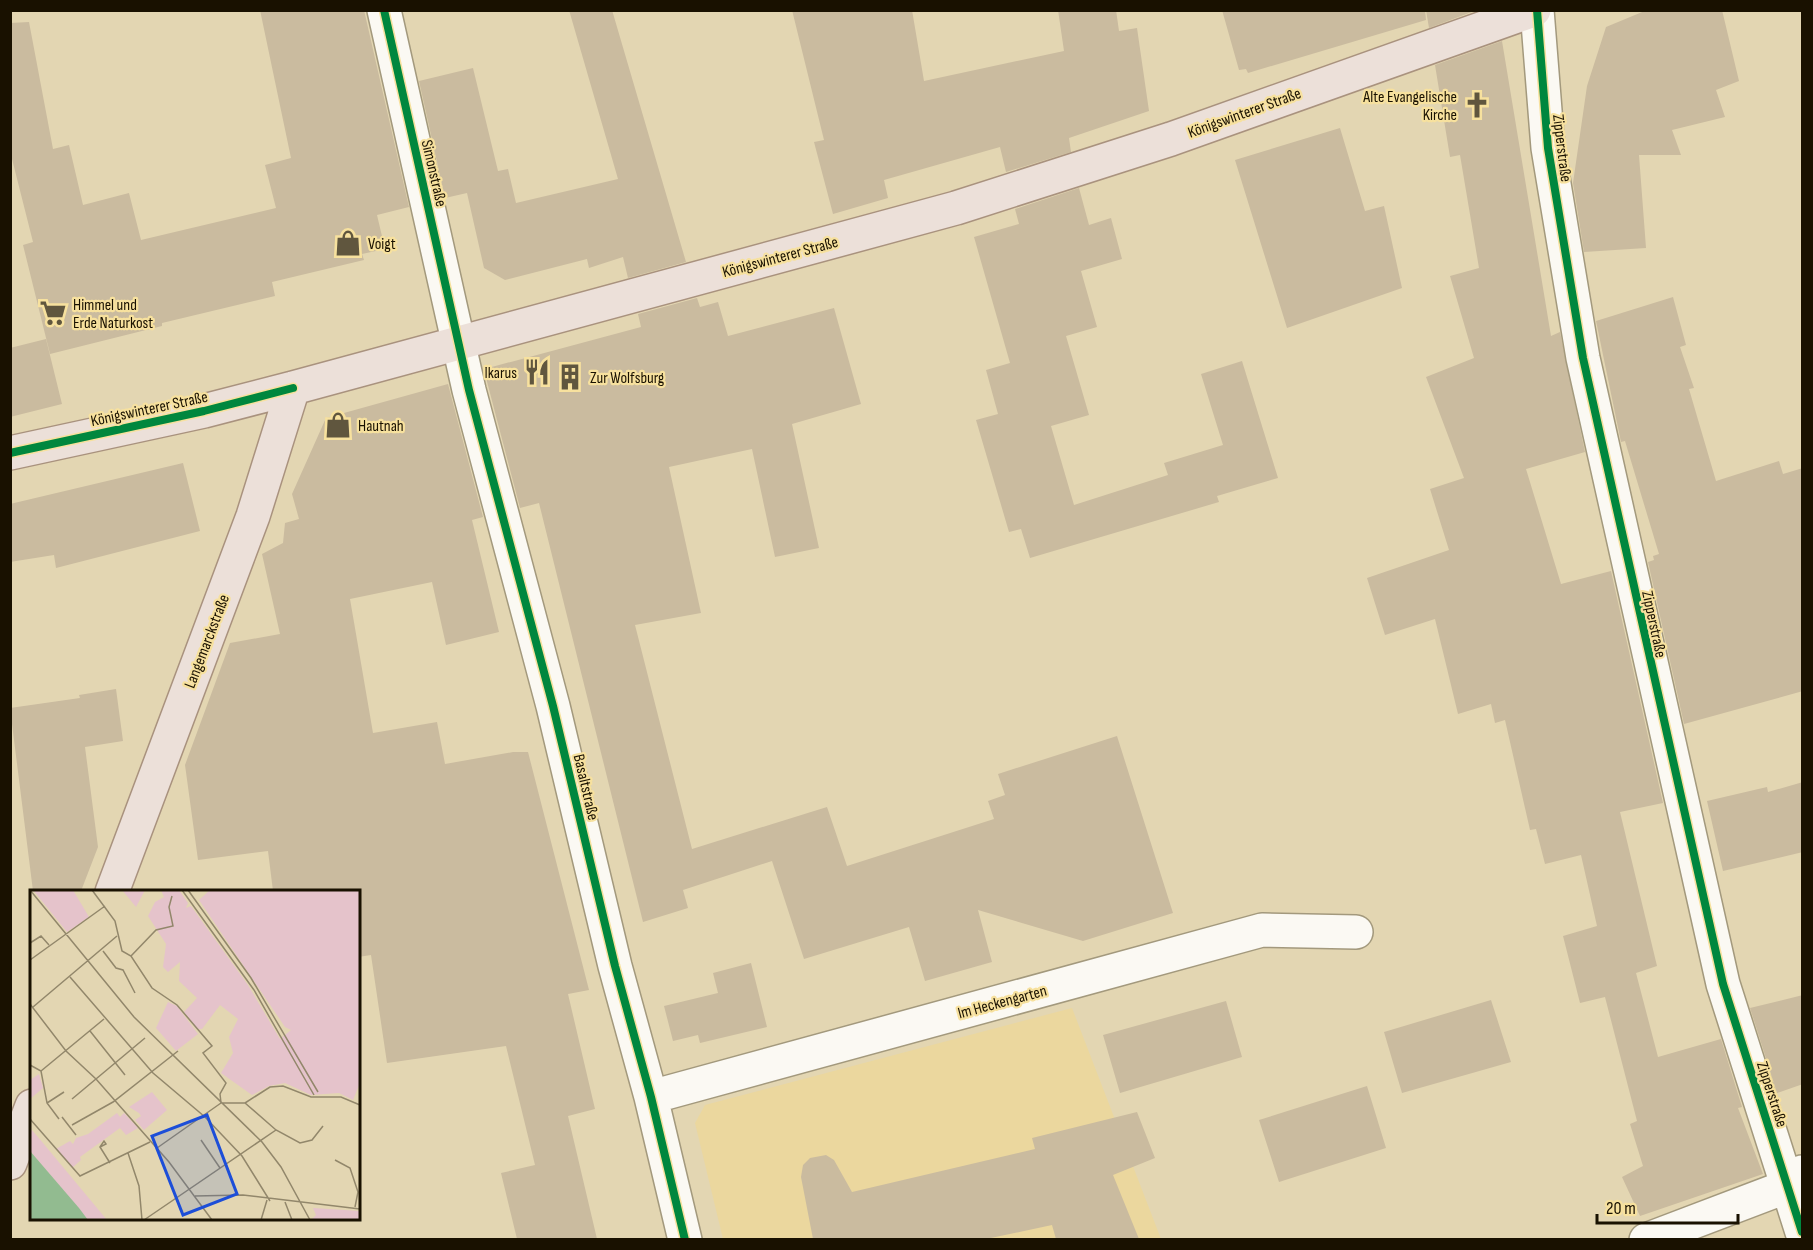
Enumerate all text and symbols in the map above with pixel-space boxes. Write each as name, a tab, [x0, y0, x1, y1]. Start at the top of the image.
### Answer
street label: Königswinterer Straße	[1185, 84, 1304, 143]
place label: Alte Evangelische Kirche	[1362, 88, 1457, 125]
church icon: Alte Evangelische Kirche	[1462, 90, 1492, 120]
street label: Zipperstraße	[1548, 113, 1575, 183]
street label: Simonstraße	[417, 138, 450, 209]
shop icon: Voigt	[333, 228, 363, 258]
street label: Königswinterer Straße	[720, 233, 840, 282]
place label: Voigt	[368, 235, 396, 254]
place label: Himmel und Erde Naturkost	[73, 296, 153, 333]
supermarket icon: Himmel und Erde Naturkost	[38, 298, 68, 328]
restaurant icon: Ikarus	[522, 357, 552, 387]
building icon: Zur Wolfsburg	[555, 362, 585, 392]
place label: Ikarus	[484, 364, 517, 383]
place label: Zur Wolfsburg	[590, 369, 664, 388]
street label: Königswinterer Straße	[89, 388, 209, 431]
shop icon: Hautnah	[323, 410, 353, 440]
place label: Hautnah	[358, 417, 404, 436]
street label: Zipperstraße	[1637, 589, 1670, 660]
street label: Langemarckstraße	[181, 592, 234, 691]
street label: Basaltstraße	[569, 752, 602, 822]
inset map	[30, 890, 360, 1220]
street label: Im Heckengarten	[956, 981, 1049, 1023]
street label: Zipperstraße	[1752, 1059, 1791, 1130]
scale bar	[1597, 1187, 1738, 1225]
text: 20 m	[1606, 1198, 1636, 1219]

